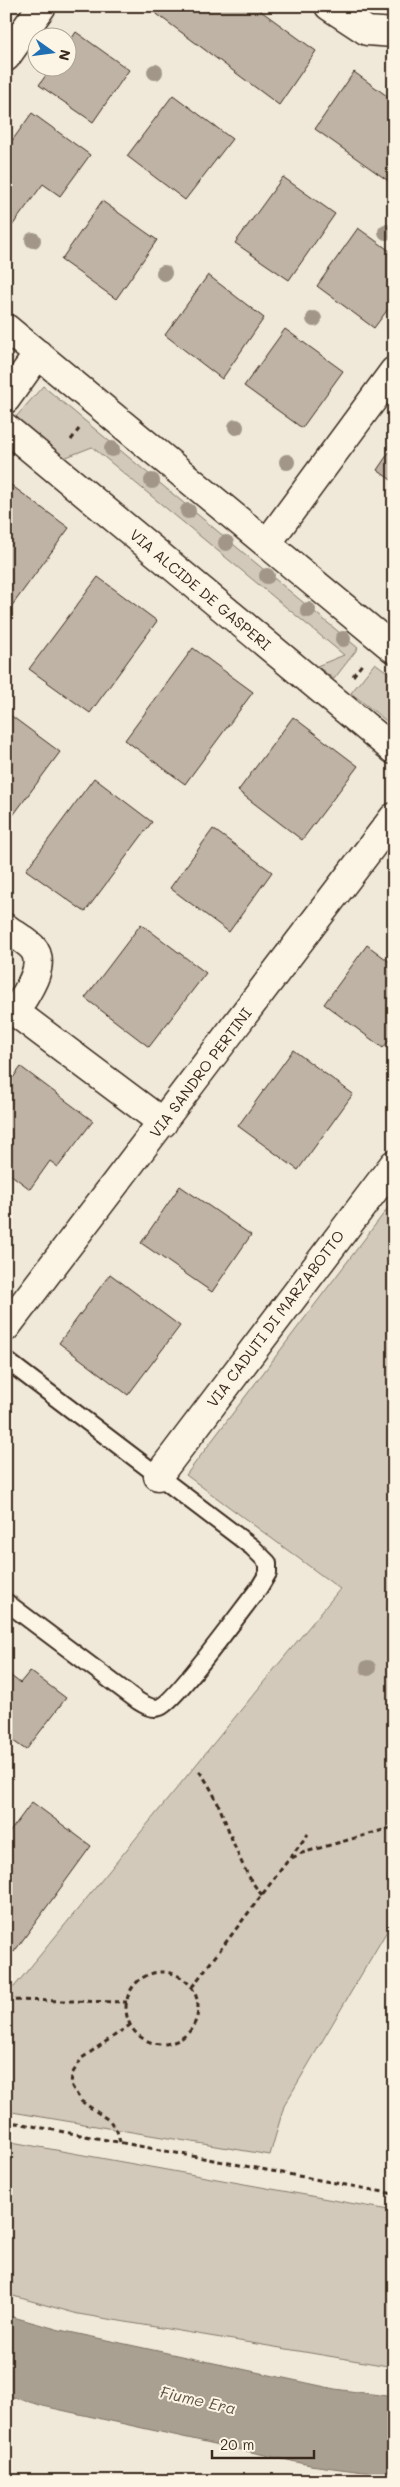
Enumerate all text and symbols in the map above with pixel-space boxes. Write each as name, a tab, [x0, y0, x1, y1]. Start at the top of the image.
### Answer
north arrow	[28, 28, 78, 78]
text: N	[55, 48, 76, 63]
street label: VIA ALCIDE DE GASPERI	[126, 524, 276, 654]
street label: VIA SANDRO PERTINI	[145, 1003, 256, 1141]
street label: VIA CADUTI DI MARZABOTTO	[202, 1226, 348, 1411]
water label: Fiume Era	[158, 2381, 238, 2418]
scale bar	[212, 2427, 315, 2459]
text: 20 m	[220, 2434, 254, 2454]

